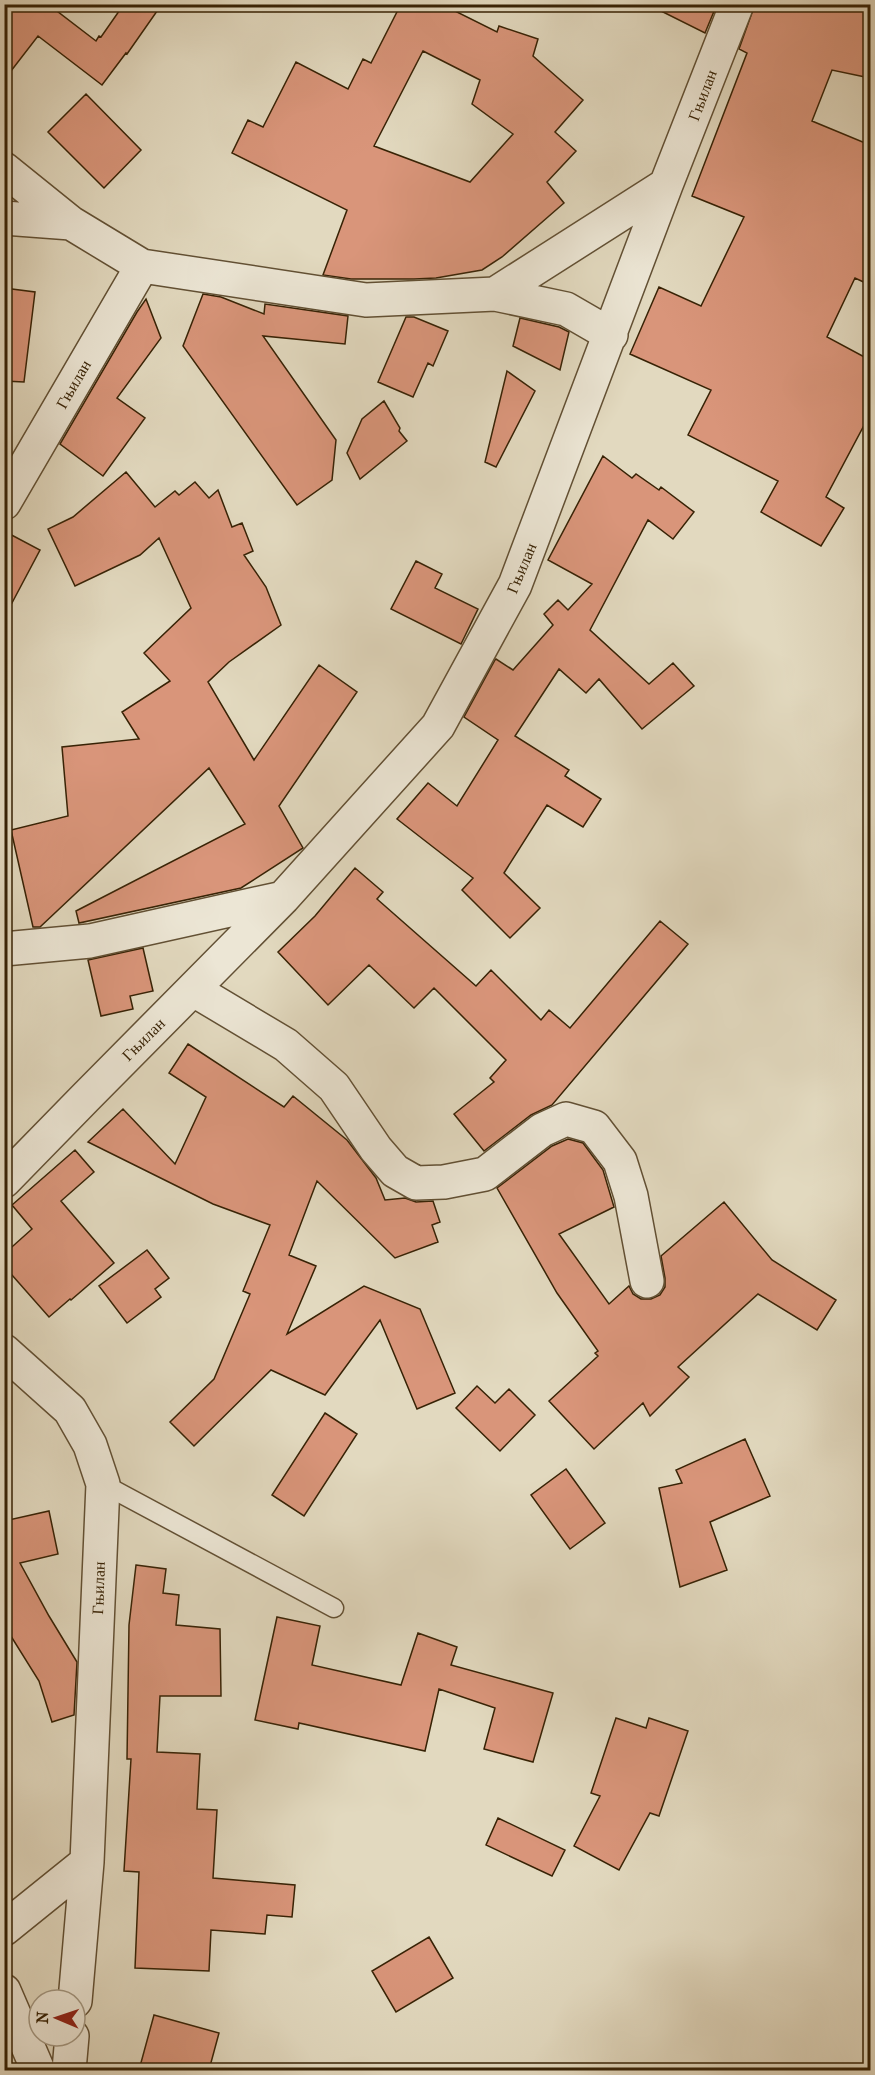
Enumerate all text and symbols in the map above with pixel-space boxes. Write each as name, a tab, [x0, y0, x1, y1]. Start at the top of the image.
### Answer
street label: Гњилан	[684, 67, 721, 123]
street label: Гњилан	[52, 356, 95, 412]
street label: Гњилан	[502, 540, 541, 596]
street label: Гњилан	[118, 1014, 169, 1065]
street label: Гњилан	[88, 1561, 109, 1615]
north arrow	[27, 1988, 87, 2048]
text: N	[33, 2010, 52, 2024]

